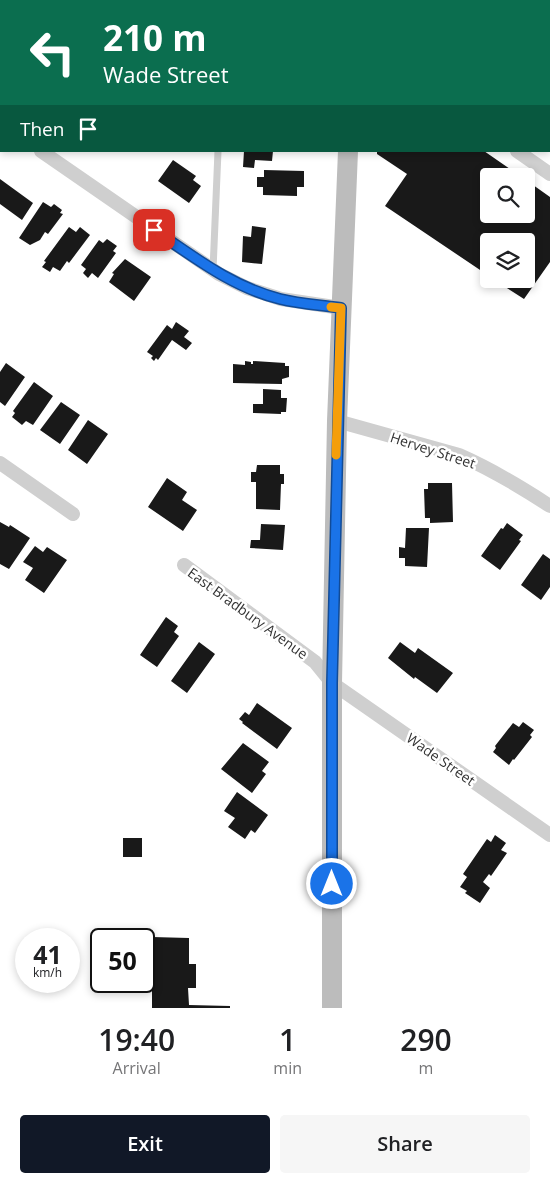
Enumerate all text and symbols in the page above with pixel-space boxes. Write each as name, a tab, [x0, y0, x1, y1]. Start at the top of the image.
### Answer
text: 210 m	[103, 14, 207, 61]
icon: left	[20, 20, 85, 85]
text: Wade Street	[103, 59, 229, 89]
icon: arrive	[74, 115, 102, 143]
text: Then	[20, 116, 64, 142]
map controls	[480, 168, 535, 288]
button: search	[480, 168, 535, 223]
pin	[133, 209, 175, 251]
icon: arrive	[140, 216, 168, 244]
button: layers	[480, 233, 535, 288]
street label: Hervey Street	[388, 427, 478, 473]
street label: East Bradbury Avenue	[184, 563, 312, 663]
street label: Wade Street	[403, 728, 479, 790]
position arrow	[305, 857, 357, 909]
speed limit sign: 50	[90, 928, 155, 993]
text: 41	[33, 937, 62, 971]
text: km/h	[33, 964, 62, 981]
text: 19:40	[98, 1019, 175, 1060]
text: 1	[279, 1019, 296, 1060]
text: 290	[400, 1019, 452, 1060]
text: Arrival	[113, 1057, 161, 1079]
text: min	[273, 1057, 302, 1079]
text: m	[419, 1057, 433, 1079]
button: Exit	[20, 1115, 270, 1173]
button: Share	[280, 1115, 530, 1173]

